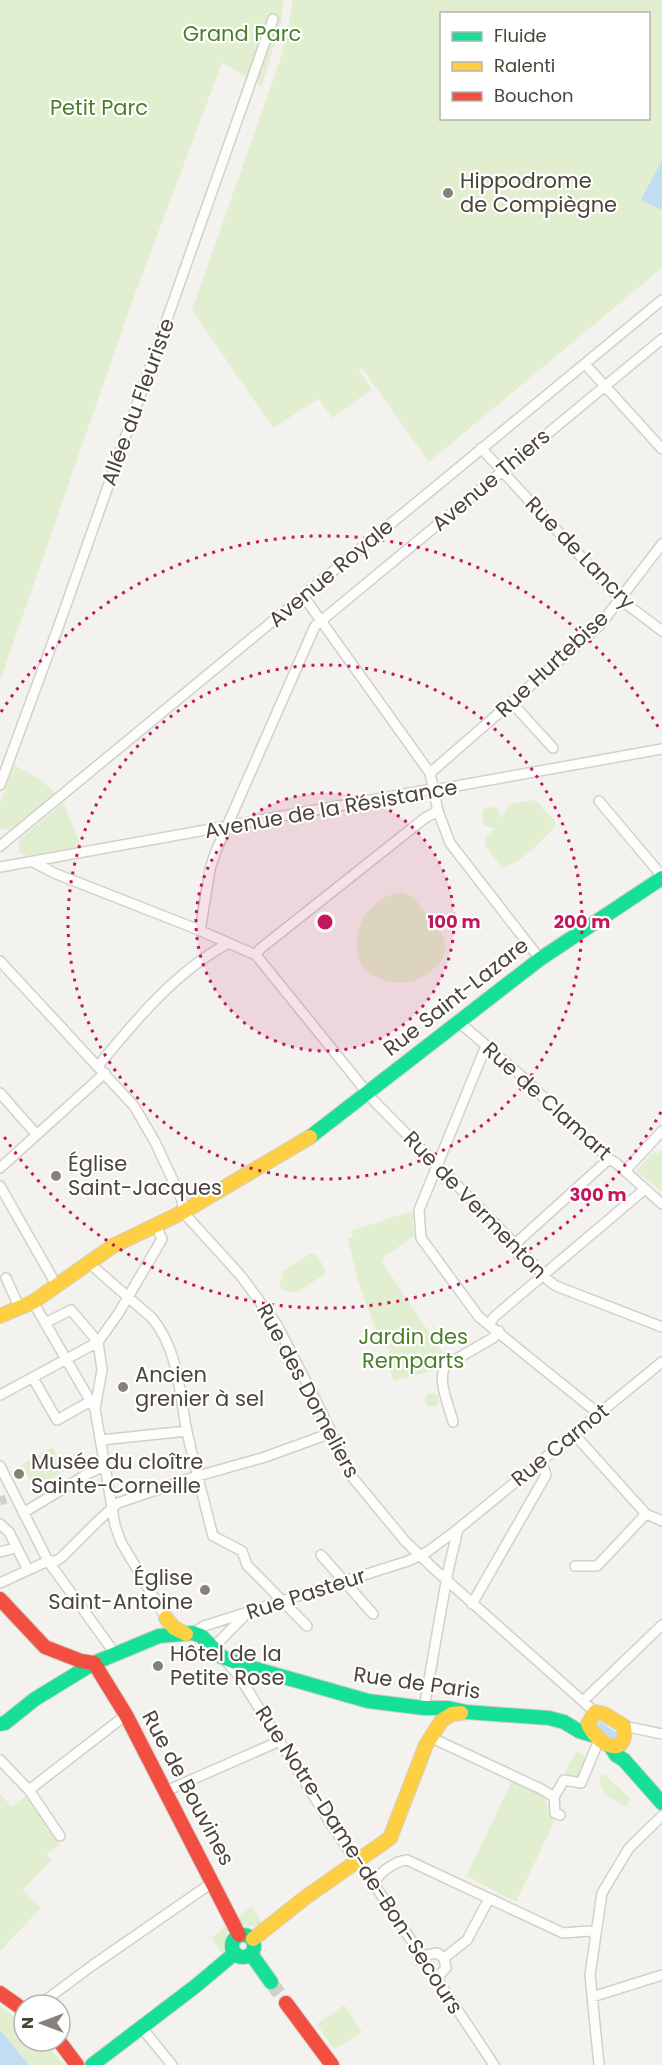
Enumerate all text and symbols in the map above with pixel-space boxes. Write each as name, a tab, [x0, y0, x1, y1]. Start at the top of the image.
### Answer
legend	[440, 12, 650, 120]
park label: Grand Parc	[183, 19, 301, 48]
text: Fluide	[494, 23, 547, 48]
text: Ralenti	[494, 53, 555, 78]
text: Bouchon	[494, 83, 574, 108]
park label: Petit Parc	[50, 93, 148, 122]
place label: Hippodrome de Compiègne	[460, 166, 617, 219]
marker: Hippodrome de Compiègne	[441, 186, 455, 200]
street label: Allée du Fleuriste	[94, 314, 181, 490]
street label: Avenue Thiers	[425, 422, 556, 538]
street label: Rue de Lancry	[519, 490, 642, 616]
street label: Avenue Royale	[262, 512, 399, 634]
street label: Rue Hurtebise	[489, 604, 614, 724]
street label: Avenue de la Résistance	[202, 772, 460, 845]
text: 100 m	[427, 909, 481, 934]
text: 200 m	[554, 909, 610, 934]
centre of rings	[315, 912, 335, 932]
street label: Rue Saint-Lazare	[377, 931, 534, 1063]
street label: Rue de Clamart	[476, 1035, 618, 1166]
street label: Rue de Vermenton	[397, 1124, 554, 1285]
place label: Église Saint-Jacques	[68, 1149, 222, 1202]
marker: Église Saint-Jacques	[49, 1169, 63, 1183]
text: 300 m	[569, 1182, 627, 1207]
street label: Rue des Domeliers	[250, 1298, 367, 1483]
park label: Jardin des Remparts	[358, 1322, 468, 1375]
place label: Ancien grenier à sel	[135, 1360, 264, 1413]
marker: Ancien grenier à sel	[116, 1380, 130, 1394]
street label: Rue Carnot	[505, 1396, 615, 1493]
place label: Musée du cloître Sainte-Corneille	[31, 1447, 203, 1500]
marker: Musée du cloître Sainte-Corneille	[12, 1467, 26, 1481]
street label: Rue Pasteur	[242, 1561, 369, 1626]
place label: Église Saint-Antoine	[48, 1563, 193, 1616]
marker: Église Saint-Antoine	[198, 1583, 212, 1597]
place label: Hôtel de la Petite Rose	[170, 1639, 284, 1692]
marker: Hôtel de la Petite Rose	[151, 1659, 165, 1673]
street label: Rue de Paris	[352, 1659, 482, 1706]
street label: Rue Notre-Dame-de-Bon-Secours	[249, 1700, 470, 2020]
street label: Rue de Bouvines	[135, 1705, 242, 1870]
north arrow	[12, 1993, 72, 2053]
text: N	[16, 2017, 39, 2029]

